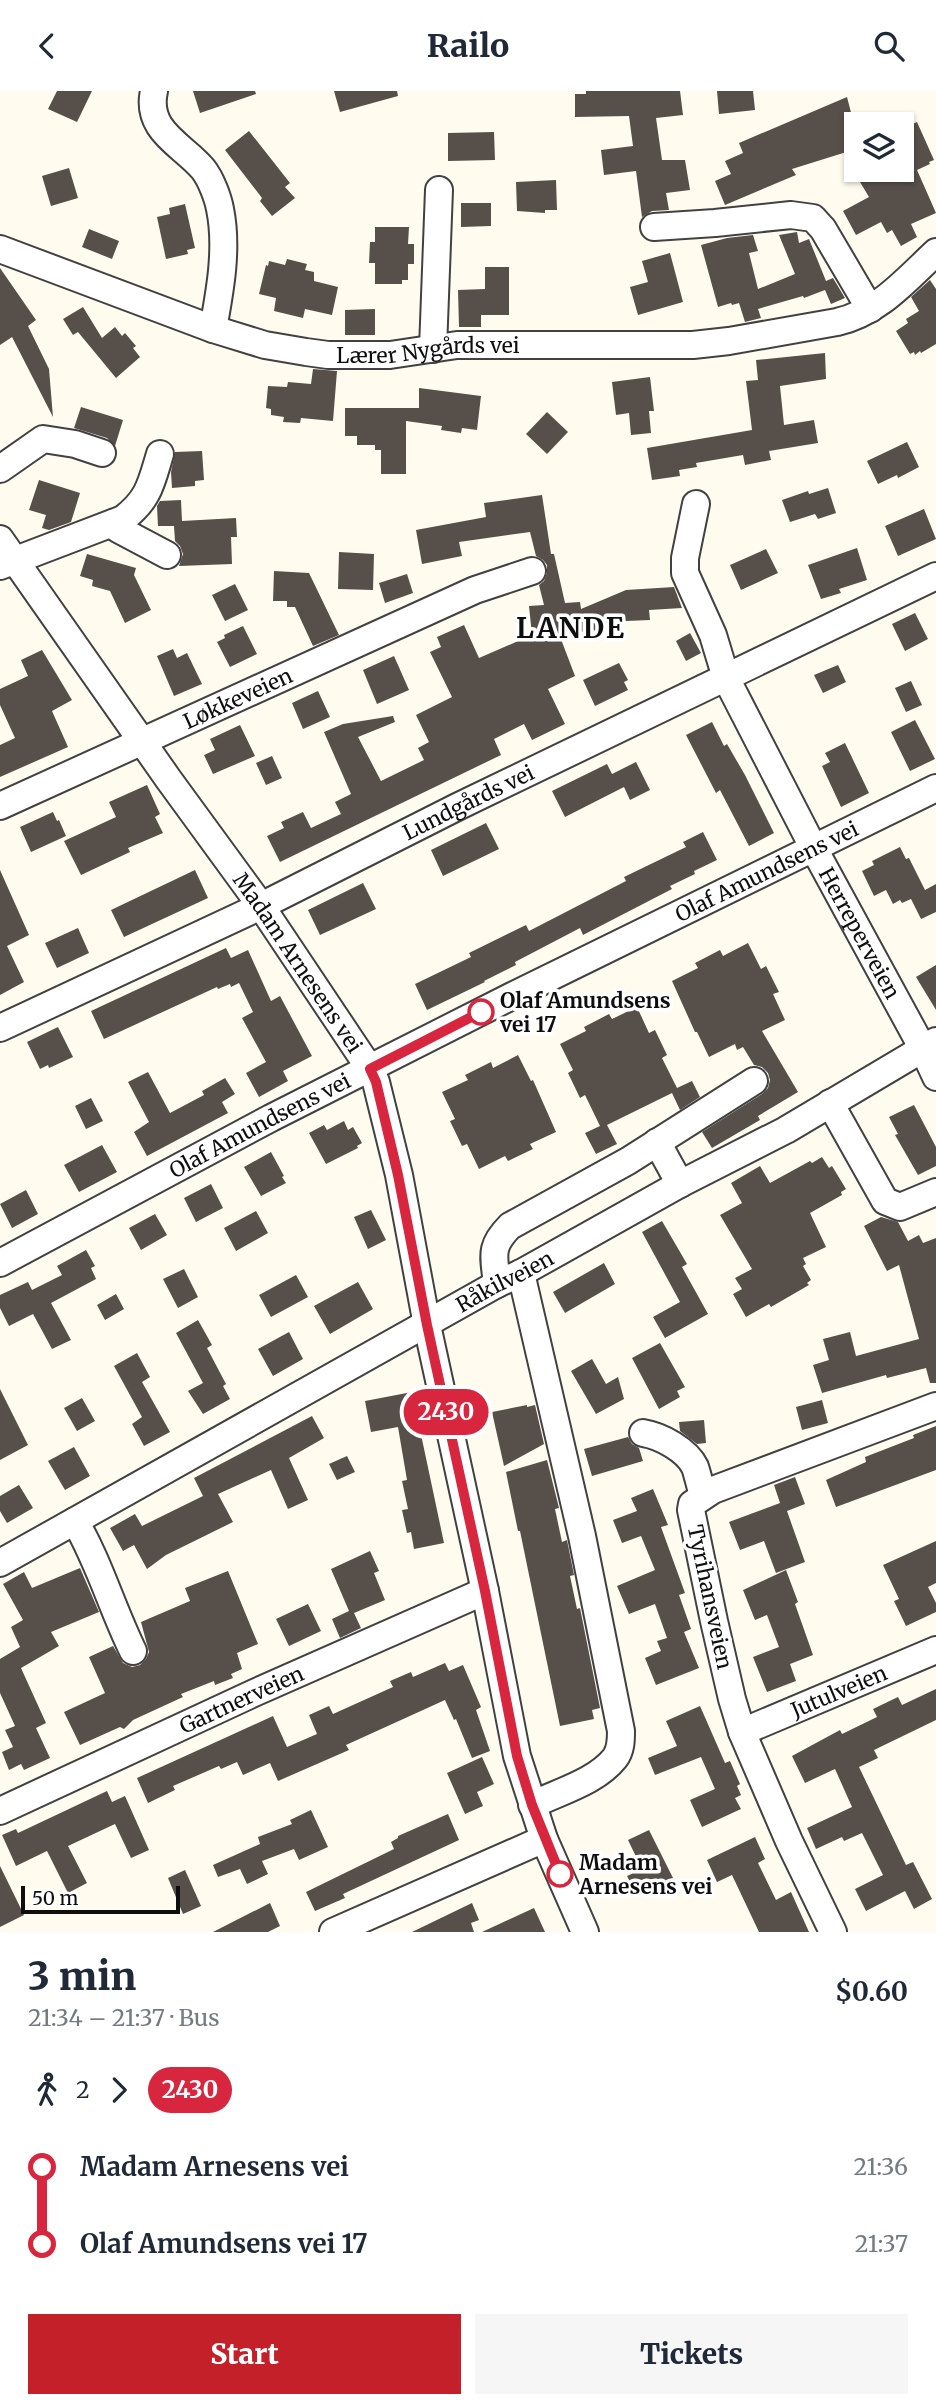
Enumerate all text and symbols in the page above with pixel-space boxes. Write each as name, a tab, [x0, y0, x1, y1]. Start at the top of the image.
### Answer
text: Railo	[427, 26, 509, 66]
icon: back	[28, 27, 66, 65]
icon: search	[870, 27, 908, 65]
map controls	[844, 112, 914, 182]
button: layers	[844, 112, 914, 182]
street label: Lærer Nygårds vei	[336, 332, 520, 369]
district label: LANDE	[516, 610, 626, 646]
street label: Løkkeveien	[179, 661, 296, 734]
street label: Lundgårds vei	[398, 758, 538, 846]
street label: Olaf Amundsens vei	[670, 815, 863, 927]
street label: Herreperveien	[813, 863, 907, 1003]
street label: Madam Arnesens vei	[228, 867, 369, 1058]
place label: Olaf Amundsens vei 17	[499, 987, 671, 1038]
marker: Olaf Amundsens vei 17	[468, 999, 494, 1025]
street label: Olaf Amundsens vei	[164, 1067, 355, 1184]
street label: Råkilveien	[451, 1244, 558, 1318]
line badge: 2430	[397, 1389, 495, 1435]
text: 2430	[418, 1396, 474, 1427]
street label: Tyrihansveien	[682, 1522, 738, 1672]
street label: Gartnerveien	[175, 1659, 308, 1739]
street label: Jutulveien	[786, 1659, 891, 1724]
place label: Madam Arnesens vei	[578, 1849, 712, 1900]
marker: Madam Arnesens vei	[547, 1861, 573, 1887]
scale bar	[21, 1883, 180, 1915]
text: 50 m	[32, 1886, 78, 1910]
text: 3 min	[28, 1953, 136, 2000]
text: $0.60	[835, 1975, 908, 2008]
text: 21:34 – 21:37 · Bus	[28, 2003, 220, 2032]
icon: walk	[28, 2071, 66, 2109]
icon: forward	[100, 2071, 138, 2109]
text: 2430	[162, 2074, 218, 2105]
text: 2	[76, 2075, 90, 2104]
text: Madam Arnesens vei	[80, 2150, 349, 2183]
text: 21:36	[854, 2152, 908, 2181]
text: Olaf Amundsens vei 17	[80, 2227, 368, 2260]
text: 21:37	[855, 2229, 908, 2258]
button: Start	[28, 2314, 461, 2394]
button: Tickets	[475, 2314, 908, 2394]

